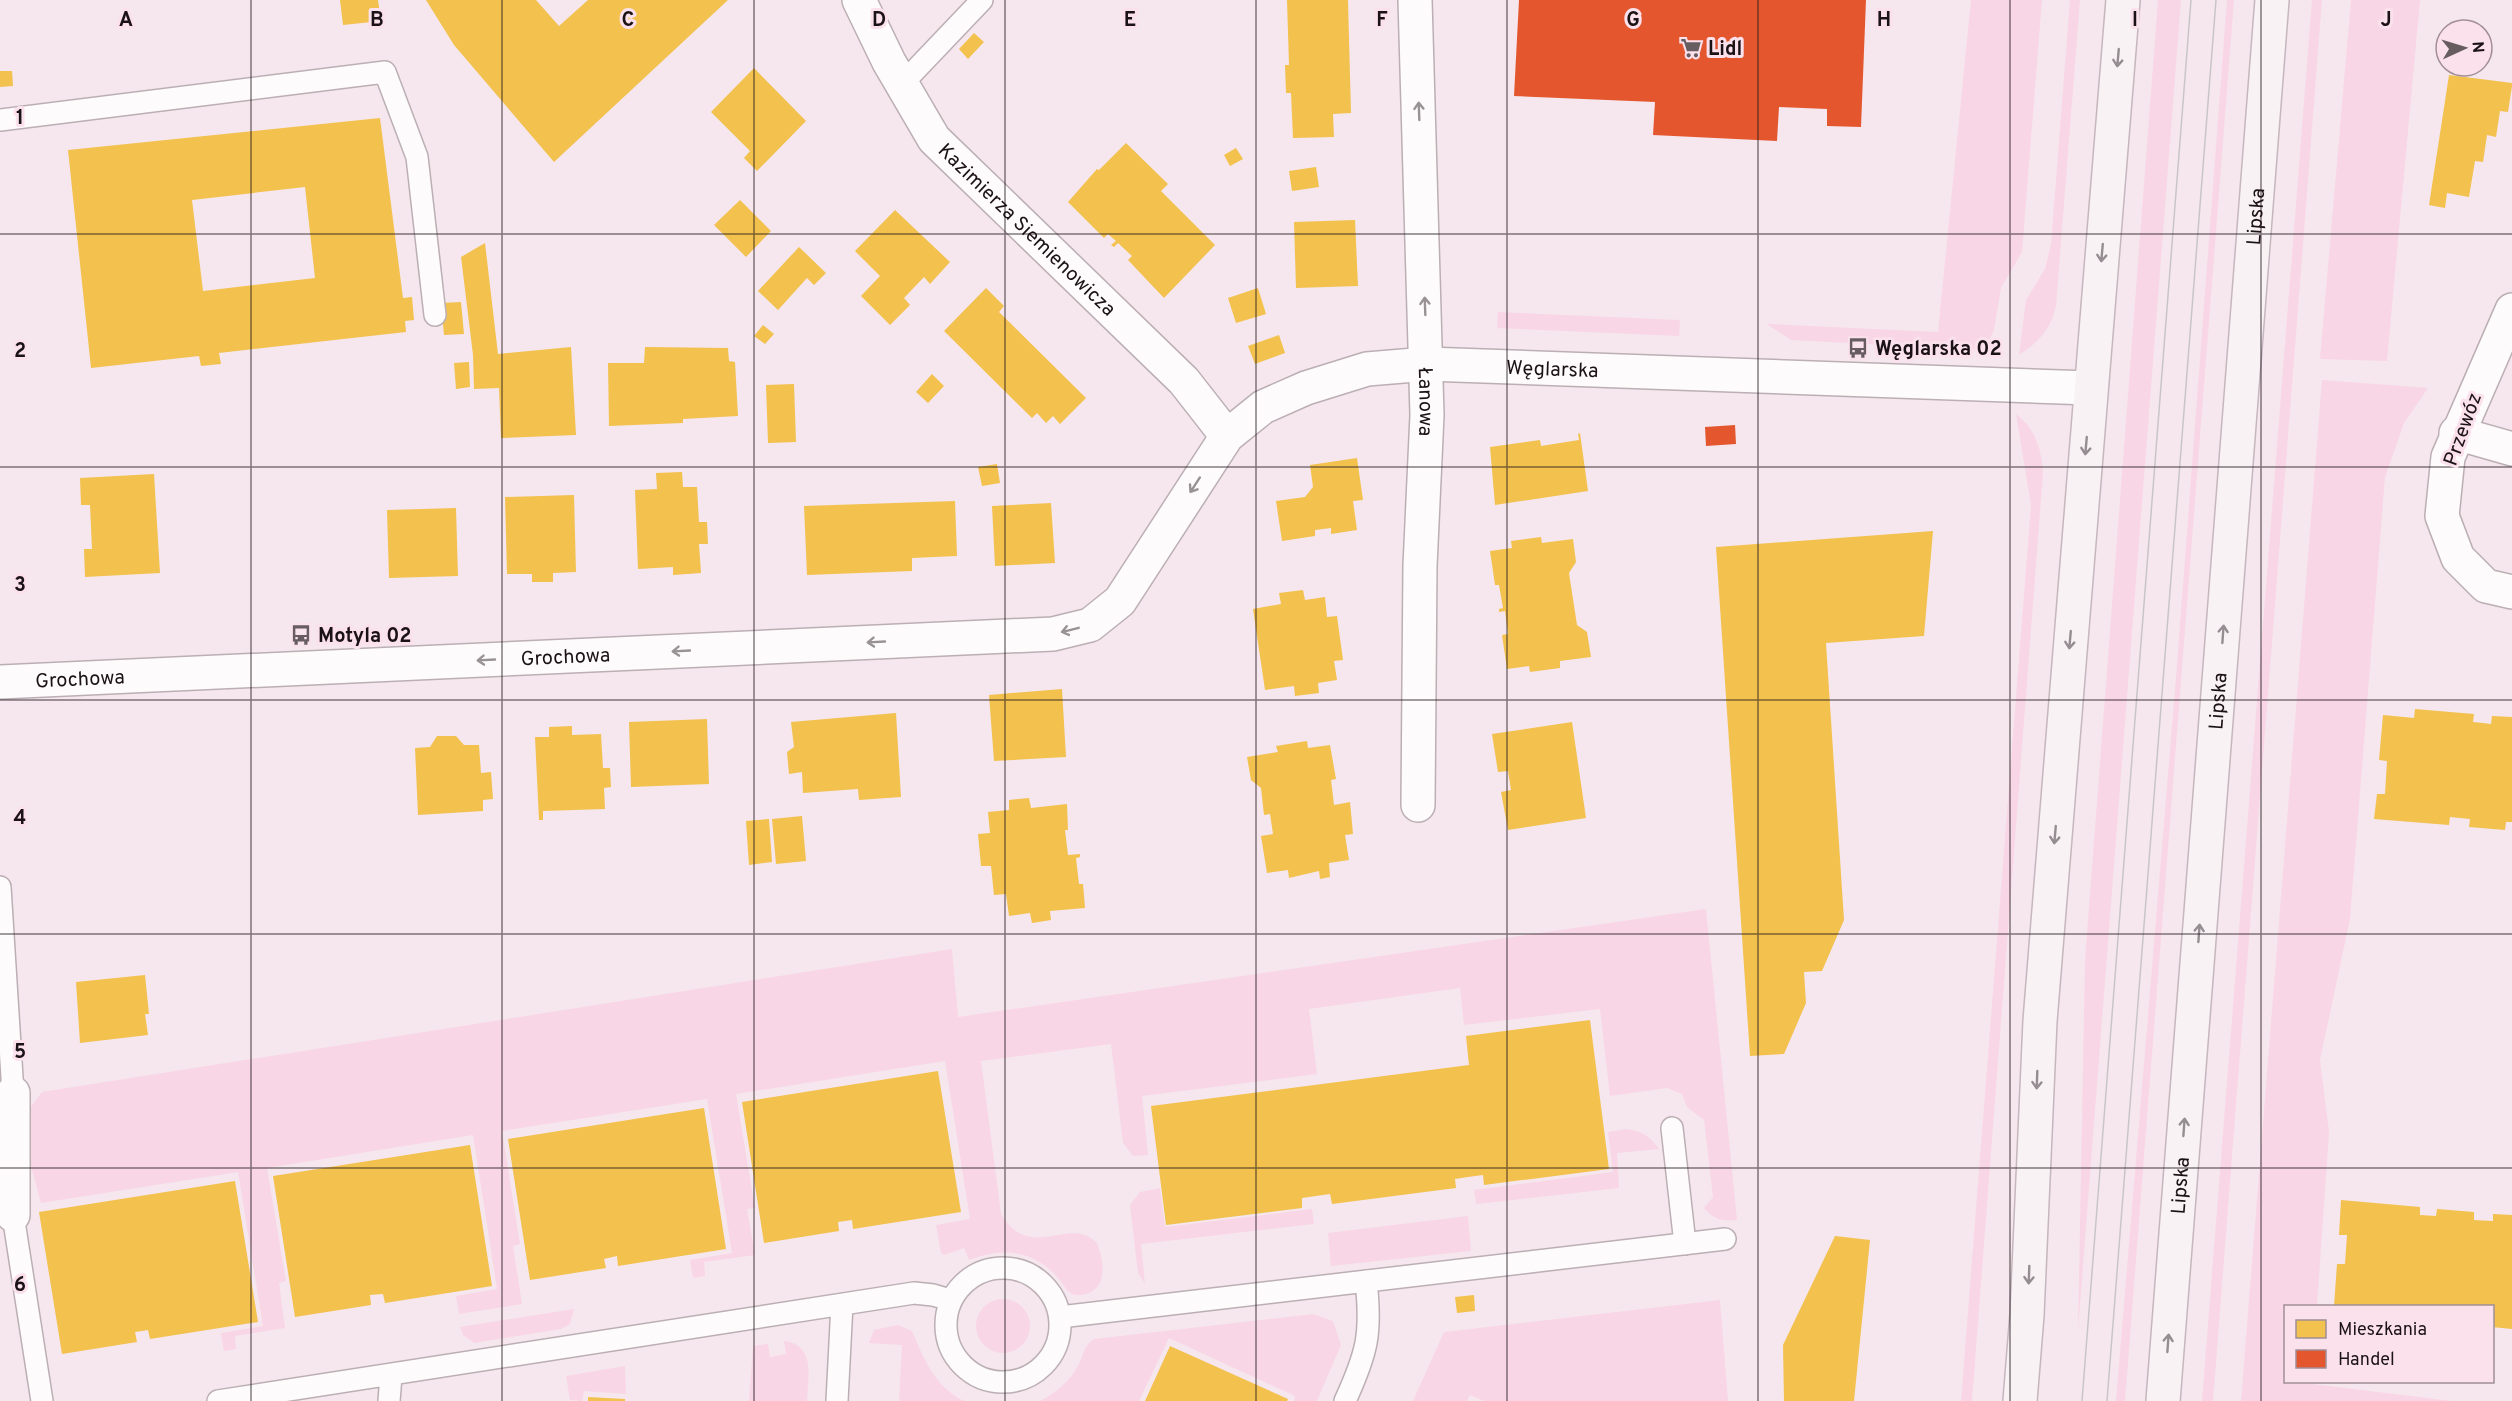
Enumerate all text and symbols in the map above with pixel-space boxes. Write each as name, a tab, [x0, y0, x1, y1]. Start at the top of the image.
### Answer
text: A	[119, 8, 133, 34]
text: B	[370, 8, 384, 34]
text: C	[622, 8, 634, 34]
text: D	[872, 8, 886, 34]
text: E	[1124, 8, 1136, 34]
text: F	[1376, 8, 1388, 34]
text: G	[1626, 8, 1640, 34]
text: H	[1877, 8, 1891, 34]
text: I	[2132, 8, 2138, 34]
text: J	[2380, 8, 2392, 34]
north arrow	[2434, 18, 2494, 78]
supermarket icon: Lidl	[1679, 36, 1703, 60]
place label: Lidl	[1708, 37, 1742, 63]
text: N	[2467, 41, 2487, 54]
one-way arrow	[2112, 48, 2123, 68]
one-way arrow	[1413, 102, 1424, 122]
text: 1	[16, 106, 24, 132]
street label: Kazimierza Siemienowicza	[931, 139, 1121, 323]
street label: Lipska	[2242, 187, 2272, 246]
one-way arrow	[2096, 242, 2107, 262]
one-way arrow	[1419, 296, 1430, 316]
bus stop icon: Węglarska 02	[1846, 336, 1870, 360]
place label: Węglarska 02	[1875, 337, 2002, 363]
text: 2	[14, 339, 26, 365]
street label: Węglarska	[1506, 356, 1599, 385]
street label: Łanowa	[1411, 367, 1438, 437]
street label: Przewóz	[2439, 390, 2489, 470]
one-way arrow	[2080, 436, 2091, 456]
one-way arrow	[1189, 477, 1202, 494]
text: 3	[14, 573, 26, 599]
bus stop icon: Motyla 02	[289, 623, 313, 647]
place label: Motyla 02	[318, 624, 412, 650]
one-way arrow	[2217, 624, 2228, 644]
one-way arrow	[1061, 625, 1080, 637]
one-way arrow	[2064, 630, 2075, 650]
one-way arrow	[866, 637, 886, 648]
street label: Grochowa	[520, 643, 611, 673]
one-way arrow	[672, 646, 692, 657]
one-way arrow	[477, 655, 497, 666]
street label: Grochowa	[35, 665, 125, 695]
street label: Lipska	[2204, 672, 2235, 731]
text: 4	[14, 806, 26, 832]
one-way arrow	[2049, 824, 2060, 844]
one-way arrow	[2194, 923, 2205, 943]
text: 5	[14, 1040, 26, 1066]
one-way arrow	[2032, 1069, 2043, 1089]
one-way arrow	[2179, 1118, 2190, 1138]
street label: Lipska	[2167, 1156, 2197, 1215]
one-way arrow	[2023, 1264, 2034, 1284]
text: 6	[14, 1273, 26, 1299]
legend	[2284, 1305, 2494, 1383]
text: Mieszkania	[2338, 1319, 2427, 1342]
one-way arrow	[2162, 1333, 2173, 1353]
text: Handel	[2338, 1349, 2395, 1372]

